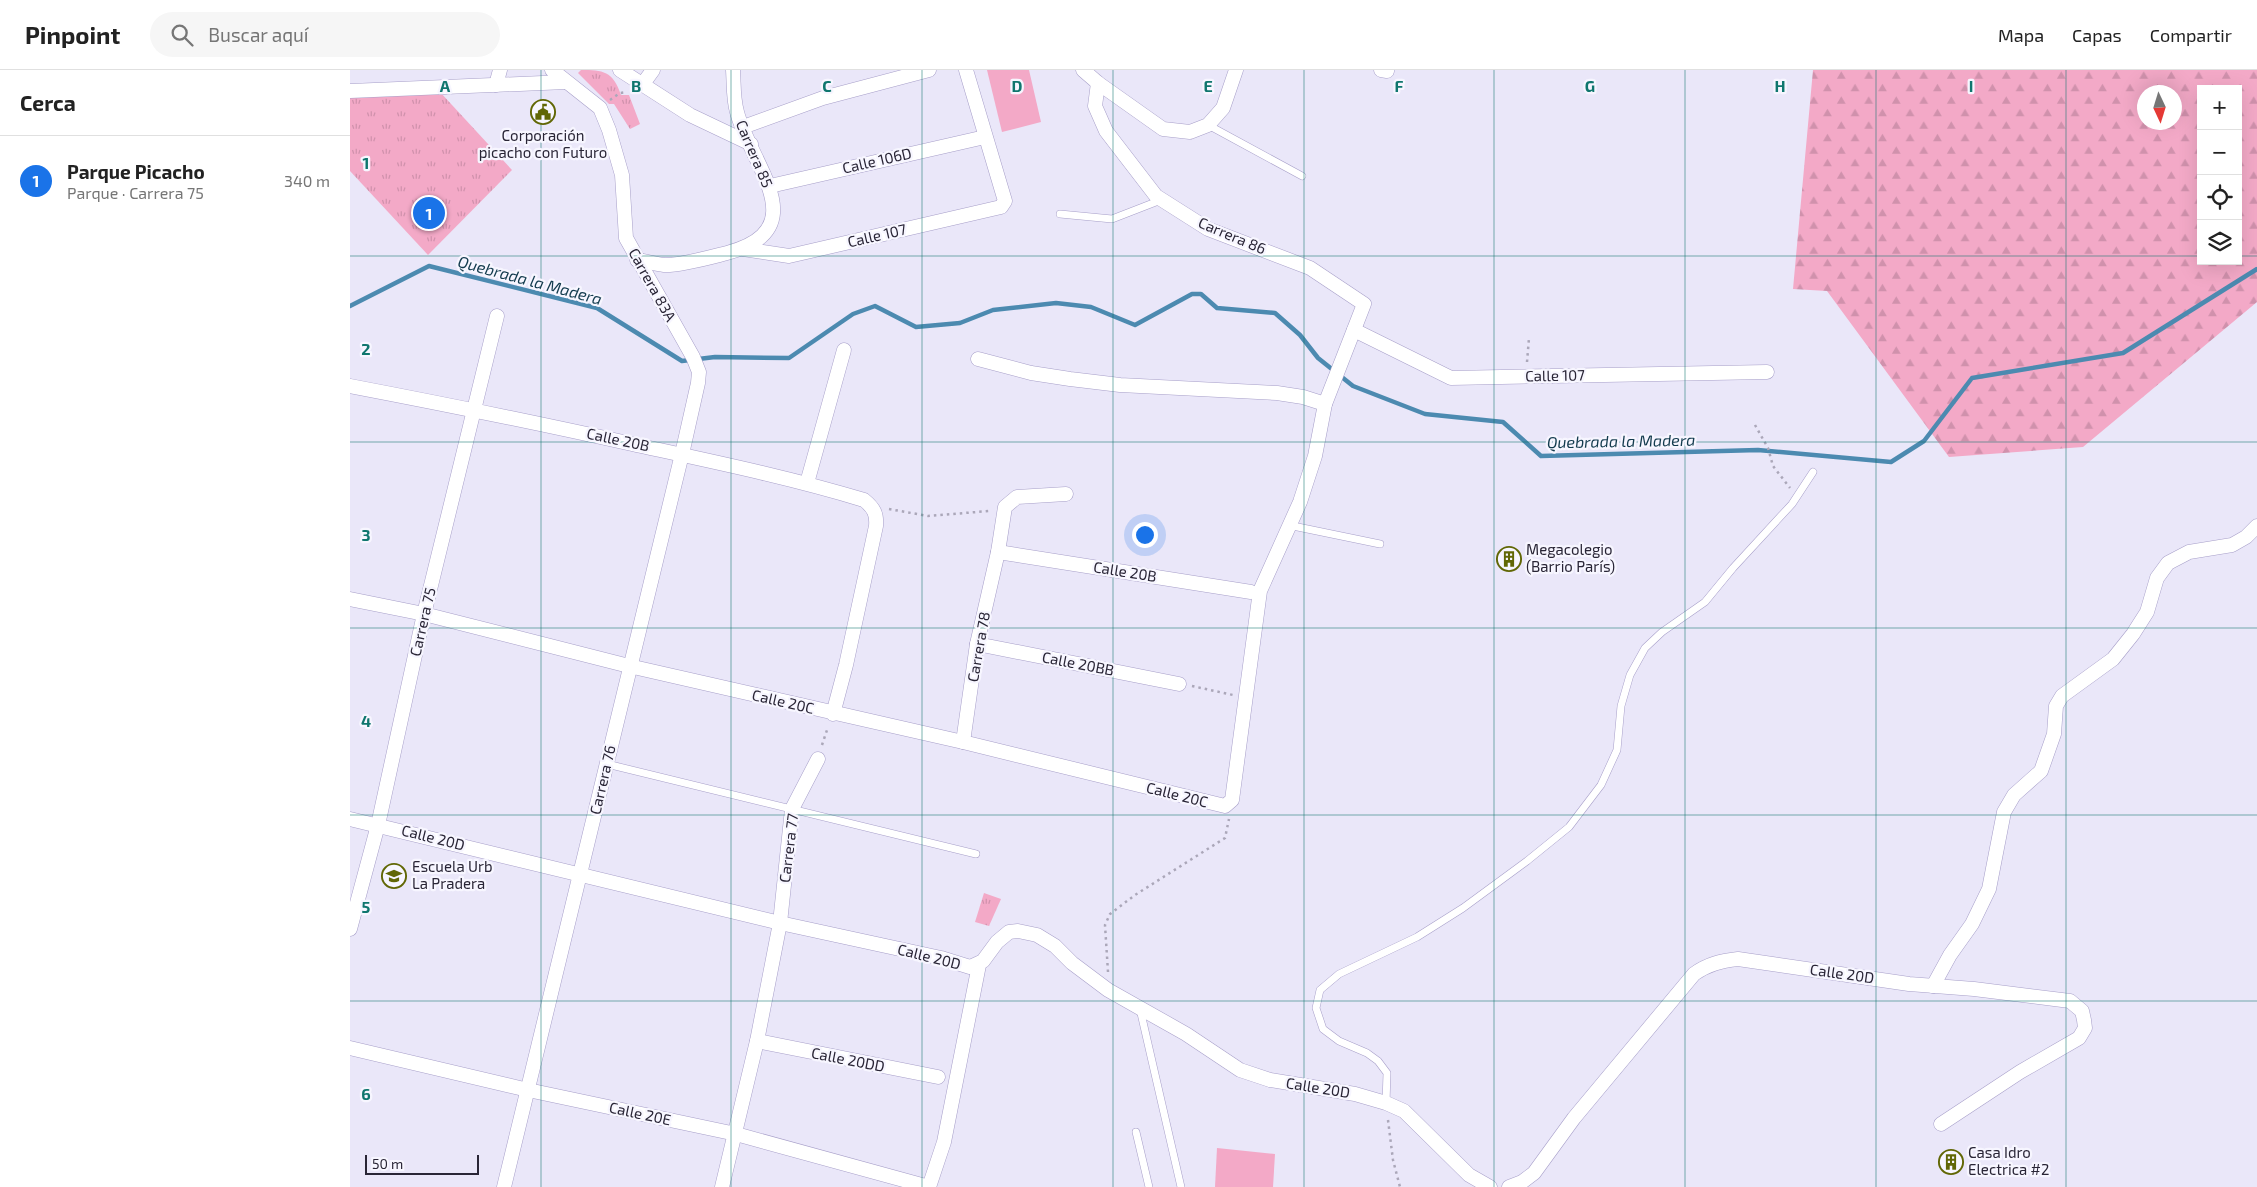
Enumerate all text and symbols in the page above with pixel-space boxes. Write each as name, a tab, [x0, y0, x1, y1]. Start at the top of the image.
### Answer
search box	[150, 12, 500, 57]
text: Pinpoint	[25, 20, 120, 49]
icon: search	[168, 21, 196, 49]
text: Buscar aquí	[208, 23, 309, 46]
text: Mapa	[1998, 24, 2044, 46]
text: Capas	[2072, 24, 2122, 46]
text: Compartir	[2150, 24, 2232, 46]
text: A	[440, 76, 451, 95]
text: B	[631, 76, 641, 95]
text: C	[822, 76, 832, 95]
text: D	[1012, 76, 1023, 95]
text: E	[1203, 76, 1213, 95]
text: F	[1395, 76, 1404, 95]
text: G	[1585, 76, 1595, 95]
text: H	[1774, 76, 1786, 95]
text: I	[1969, 76, 1973, 95]
north arrow	[2137, 85, 2182, 130]
map controls	[2197, 85, 2242, 265]
button: +	[2197, 85, 2242, 130]
text: Cerca	[20, 90, 76, 115]
public building icon: Corporación picacho con Futuro	[530, 99, 556, 125]
street label: Carrera 85	[733, 117, 777, 190]
place label: Corporación picacho con Futuro	[479, 126, 607, 161]
button: −	[2197, 130, 2242, 175]
street label: Calle 106D	[840, 143, 913, 177]
text: 1	[363, 153, 369, 172]
text: Parque Picacho	[67, 160, 205, 183]
text: 1	[33, 171, 39, 190]
text: 340 m	[284, 171, 330, 190]
button: locate	[2197, 175, 2242, 220]
text: Parque · Carrera 75	[67, 183, 204, 202]
pin: 1	[413, 194, 445, 232]
street label: Carrera 86	[1196, 213, 1269, 257]
street label: Calle 107	[846, 219, 908, 251]
button: layers	[2197, 220, 2242, 265]
street label: Carrera 83A	[625, 245, 681, 325]
water label: Quebrada la Madera	[456, 251, 604, 309]
text: 2	[361, 339, 371, 358]
street label: Calle 107	[1525, 365, 1585, 385]
street label: Calle 20B	[585, 424, 651, 454]
water label: Quebrada la Madera	[1547, 430, 1695, 452]
your location	[1132, 522, 1158, 548]
text: 3	[361, 525, 371, 544]
place label: Megacolegio (Barrio París)	[1526, 540, 1615, 575]
building icon: Megacolegio (Barrio París)	[1496, 546, 1522, 572]
street label: Calle 20B	[1092, 557, 1158, 585]
street label: Carrera 75	[405, 586, 439, 658]
street label: Carrera 78	[963, 610, 993, 683]
street label: Calle 20BB	[1041, 647, 1116, 679]
street label: Calle 20C	[750, 685, 816, 717]
text: 4	[361, 711, 371, 730]
street label: Carrera 76	[585, 743, 619, 816]
street label: Calle 20C	[1144, 778, 1210, 811]
street label: Carrera 77	[775, 812, 801, 884]
street label: Calle 20D	[400, 820, 467, 854]
place label: Escuela Urb La Pradera	[412, 857, 493, 892]
school or university icon: Escuela Urb La Pradera	[381, 863, 407, 889]
text: 5	[362, 897, 371, 916]
street label: Calle 20D	[896, 939, 963, 973]
street label: Calle 20D	[1809, 960, 1875, 986]
street label: Calle 20DD	[810, 1043, 887, 1075]
street label: Calle 20D	[1285, 1073, 1351, 1101]
text: 6	[361, 1084, 371, 1103]
street label: Calle 20E	[608, 1098, 673, 1128]
place label: Casa Idro Electrica #2	[1968, 1143, 2049, 1178]
building icon: Casa Idro Electrica #2	[1938, 1149, 1964, 1175]
scale bar	[365, 1152, 479, 1175]
text: 50 m	[372, 1155, 403, 1172]

